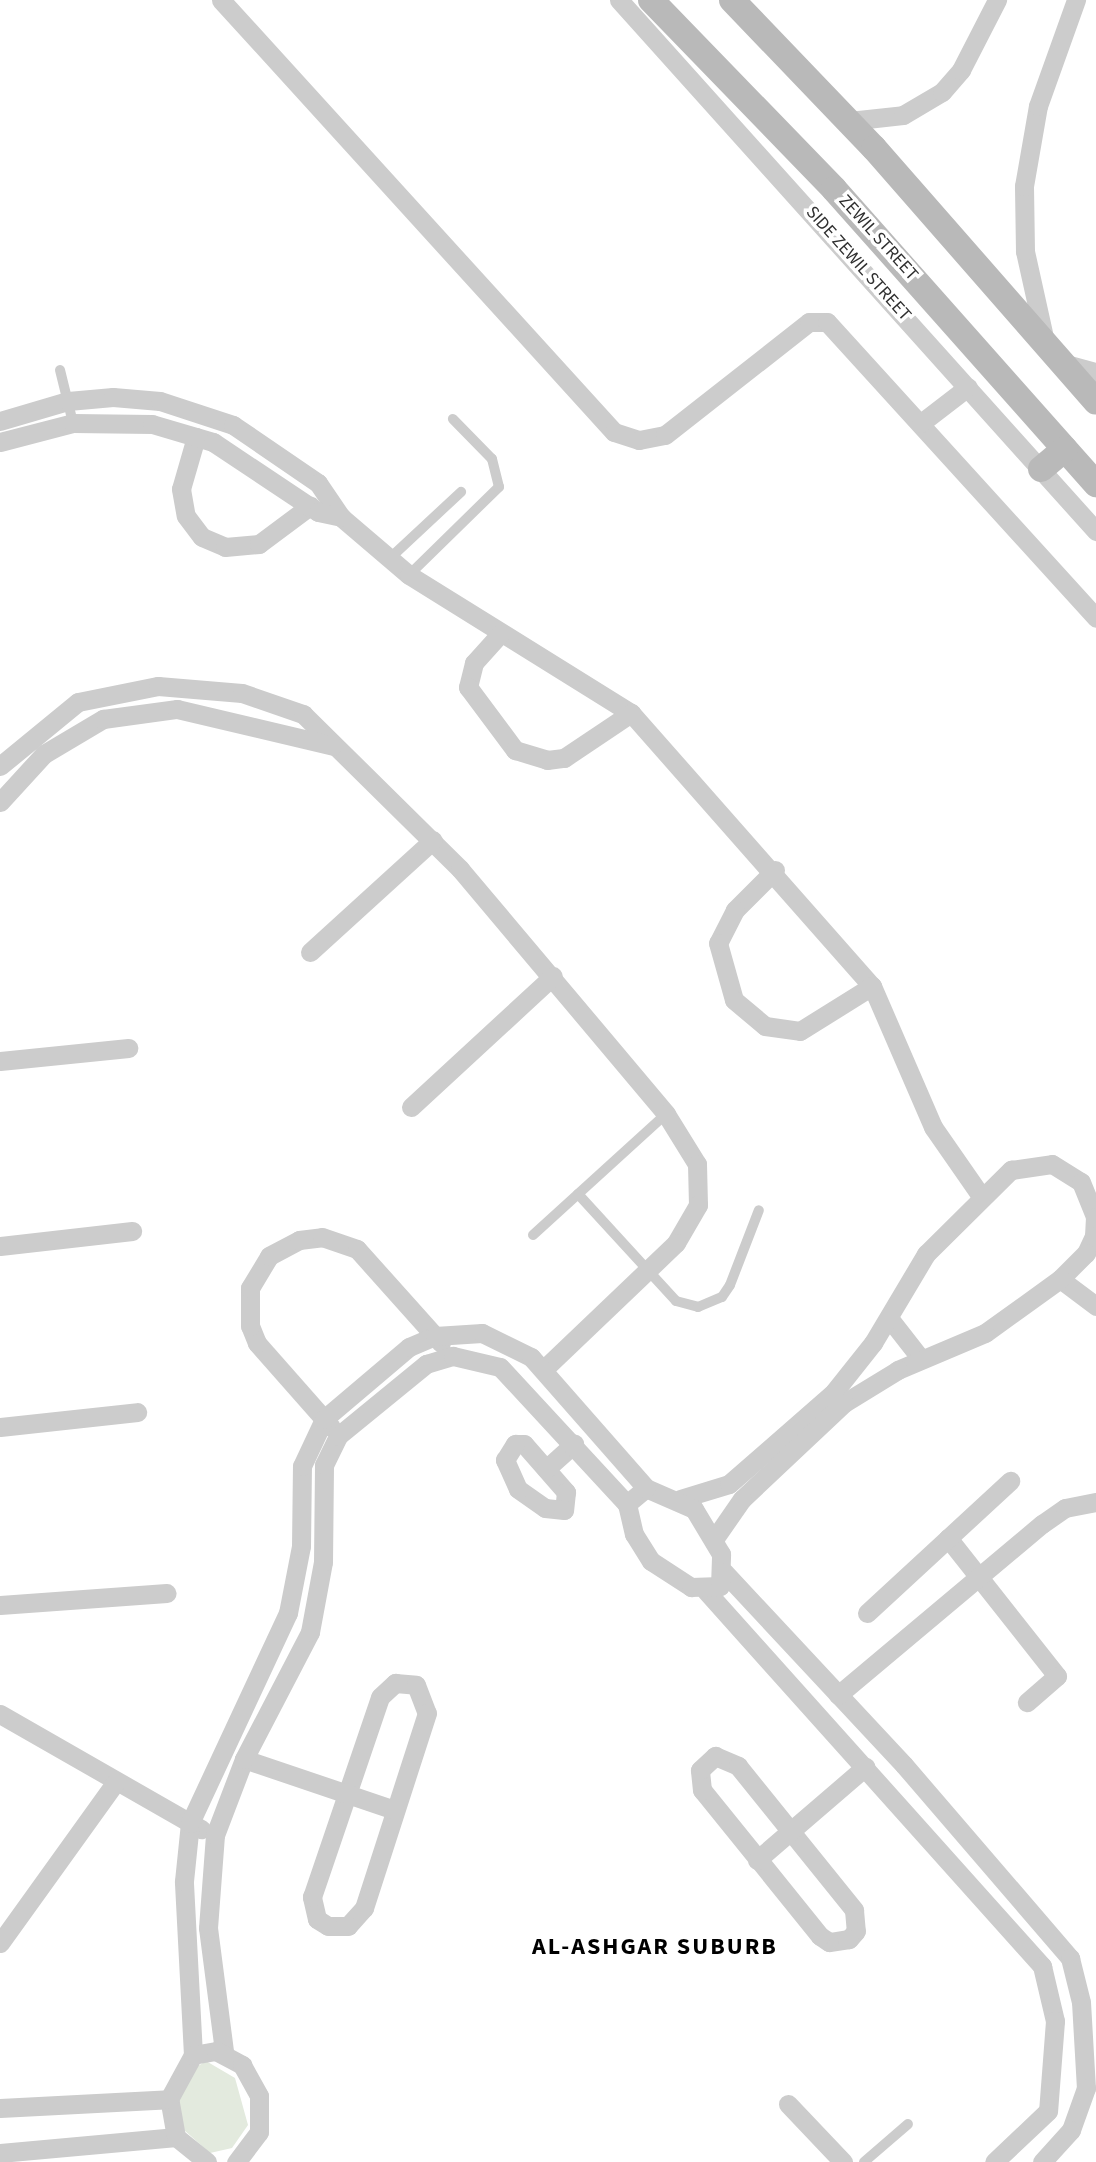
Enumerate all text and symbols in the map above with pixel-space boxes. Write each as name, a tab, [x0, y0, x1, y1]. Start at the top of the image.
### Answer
street label: ZEWIL STREET	[834, 191, 922, 285]
street label: SIDE ZEWIL STREET	[801, 202, 915, 326]
district label: AL-ASHGAR SUBURB	[534, 1933, 776, 1961]

